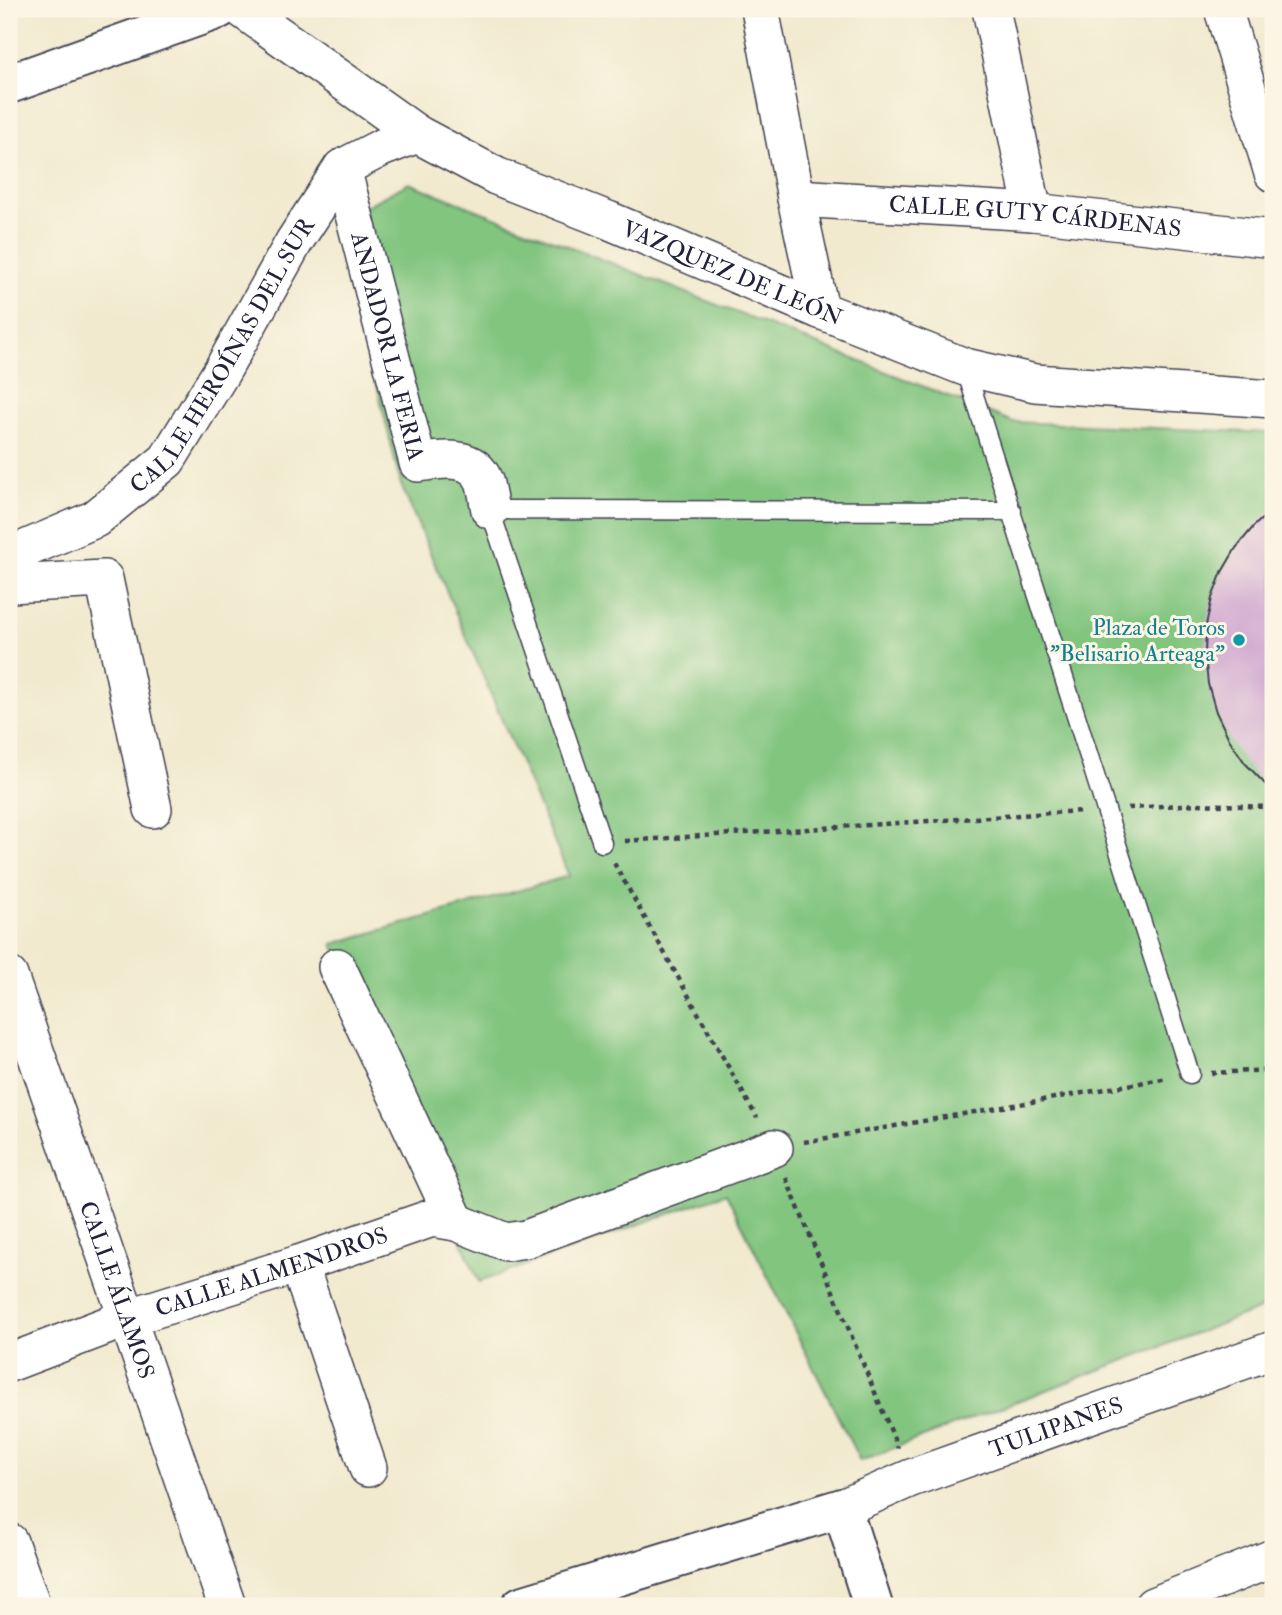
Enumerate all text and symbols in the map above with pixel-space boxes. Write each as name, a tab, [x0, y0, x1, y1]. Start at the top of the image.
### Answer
street label: CALLE GUTY CÁRDENAS	[888, 190, 1183, 244]
street label: CALLE HEROÍNAS DEL SUR	[124, 212, 321, 500]
street label: VAZQUEZ DE LEÓN	[618, 214, 847, 333]
street label: ANDADOR LA FERIA	[344, 228, 431, 464]
place label: Plaza de Toros "Belisario Arteaga"	[1050, 613, 1225, 668]
marker: Plaza de Toros "Belisario Arteaga"	[1231, 632, 1247, 648]
street label: CALLE ÁLAMOS	[73, 1197, 161, 1383]
street label: CALLE ALMENDROS	[152, 1220, 392, 1323]
street label: TULIPANES	[985, 1390, 1127, 1464]

